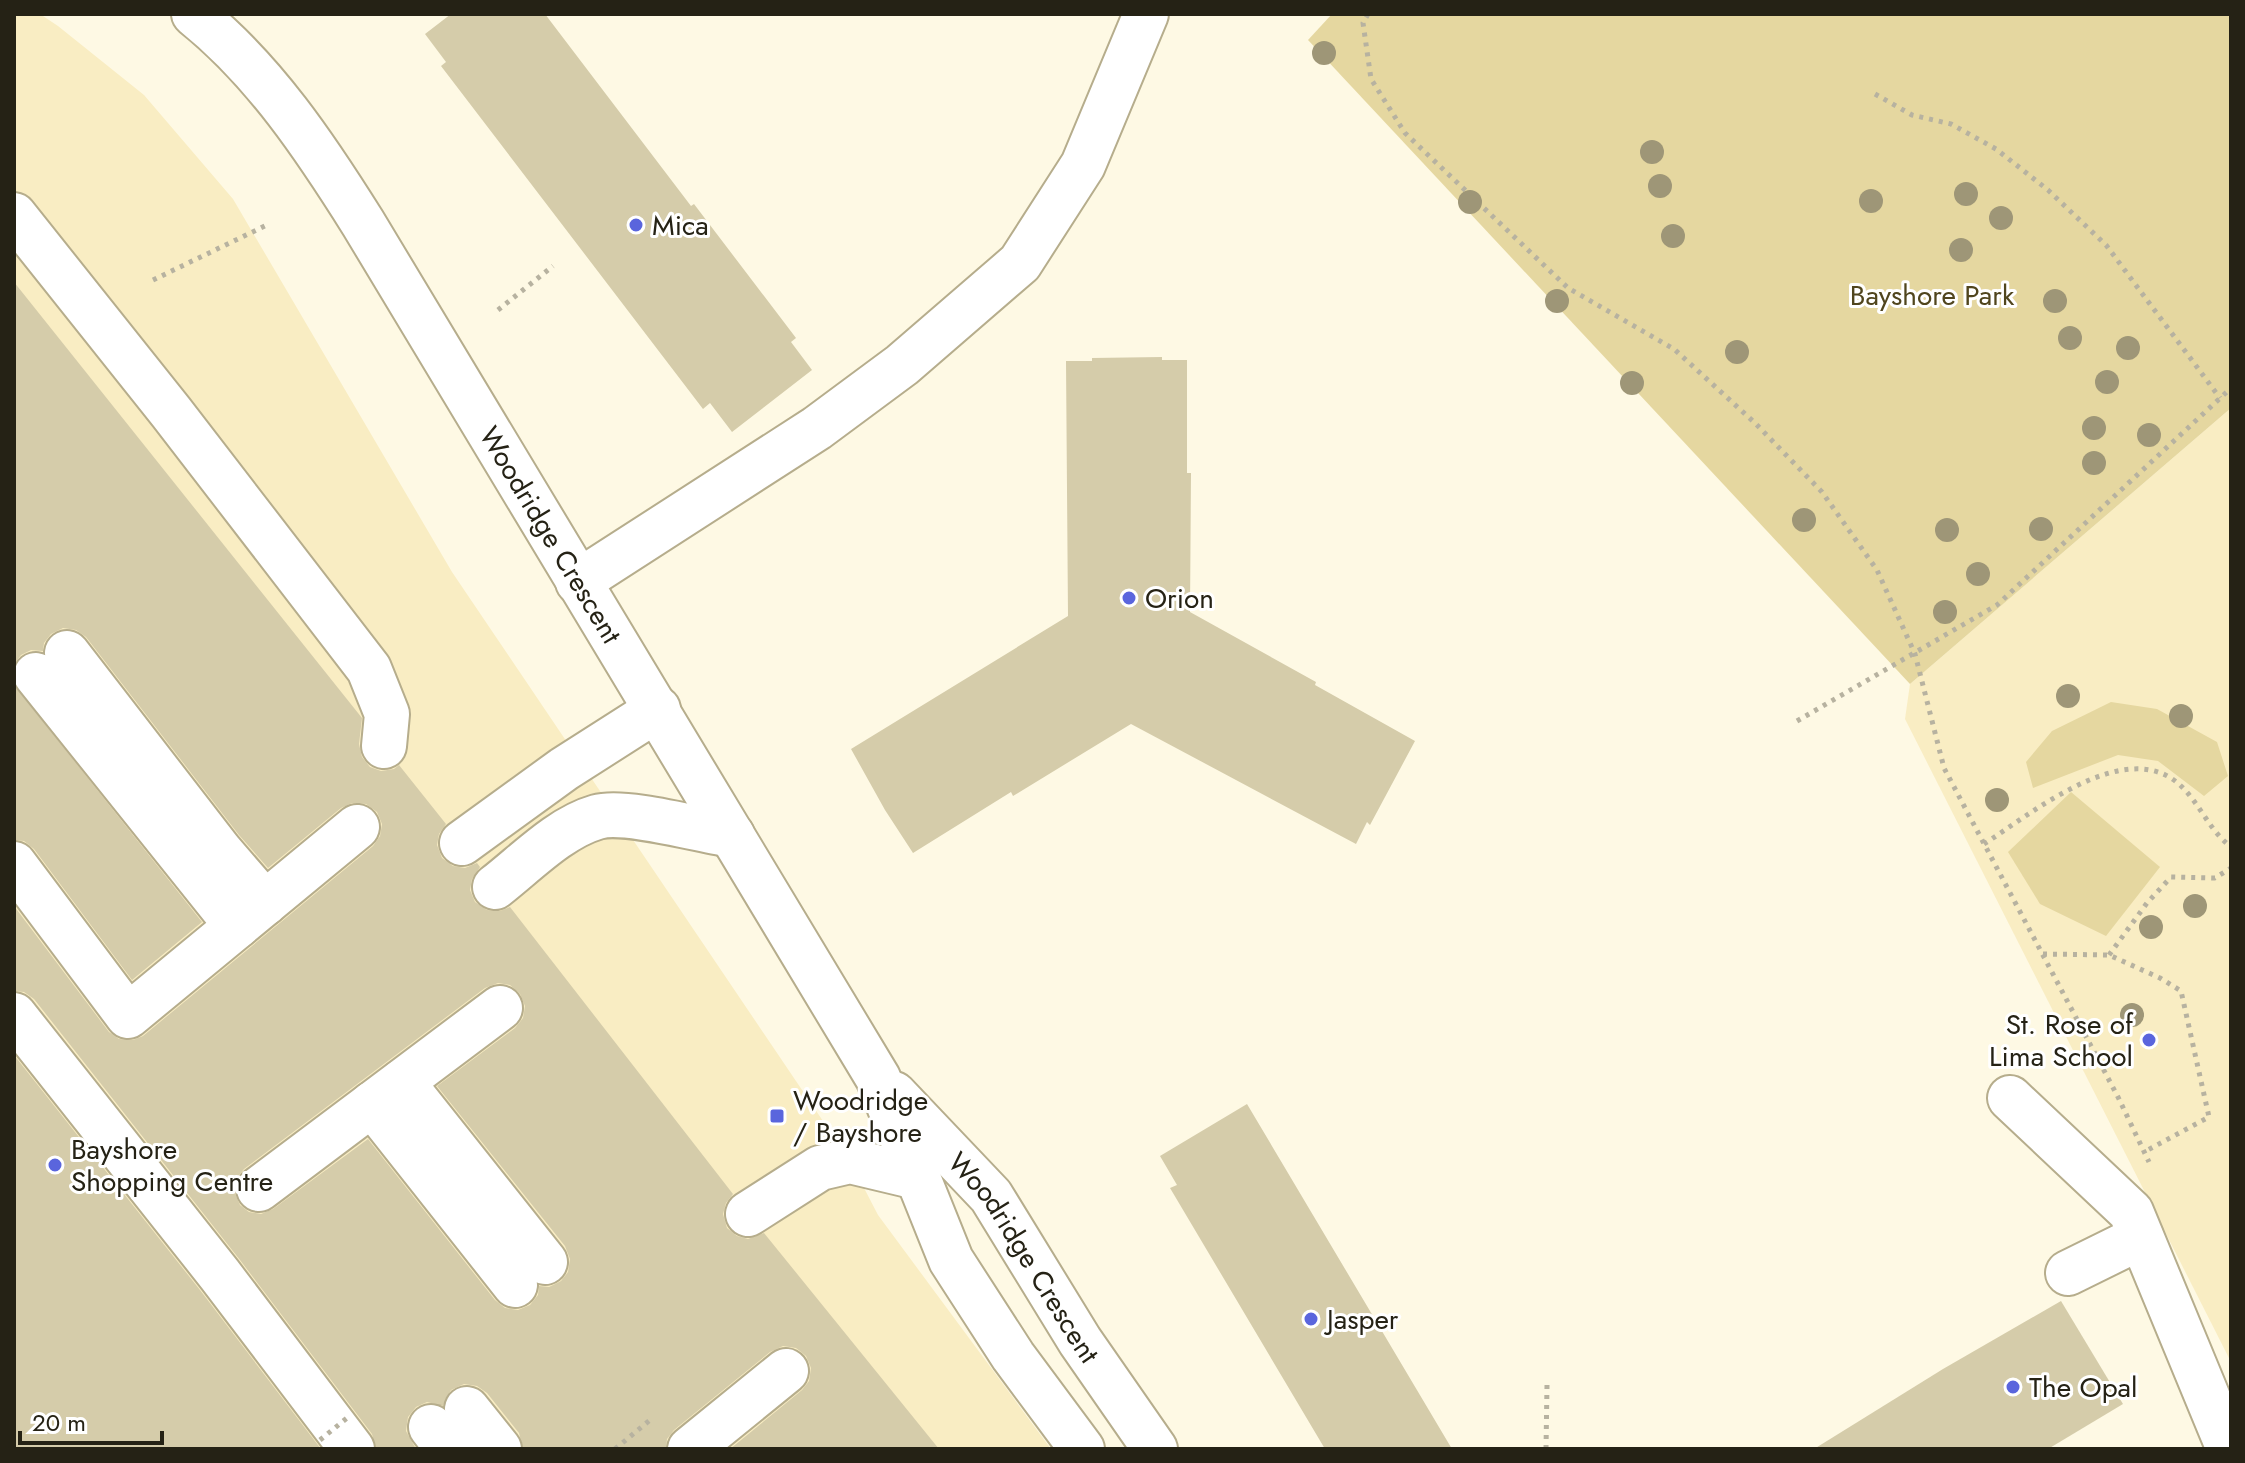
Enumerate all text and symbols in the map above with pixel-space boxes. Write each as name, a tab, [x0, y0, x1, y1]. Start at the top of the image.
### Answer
place label: Mica	[652, 205, 709, 246]
marker: Mica	[627, 216, 645, 234]
park label: Bayshore Park	[1850, 275, 2015, 316]
street label: Woodridge Crescent	[469, 419, 632, 652]
place label: Orion	[1145, 578, 1214, 619]
marker: Orion	[1120, 589, 1138, 607]
place label: St. Rose of Lima School	[1989, 1004, 2134, 1077]
marker: St. Rose of Lima School	[2140, 1031, 2158, 1049]
place label: Woodridge / Bayshore	[793, 1080, 928, 1153]
marker: Woodridge / Bayshore	[768, 1107, 786, 1125]
place label: Bayshore Shopping Centre	[71, 1129, 273, 1202]
street label: Woodridge Crescent	[938, 1143, 1109, 1372]
marker: Bayshore Shopping Centre	[46, 1156, 64, 1174]
place label: Jasper	[1323, 1299, 1399, 1340]
marker: Jasper	[1302, 1310, 1320, 1328]
place label: The Opal	[2029, 1367, 2138, 1408]
marker: The Opal	[2004, 1378, 2022, 1396]
scale bar	[20, 1395, 162, 1445]
text: 20 m	[32, 1405, 86, 1440]

